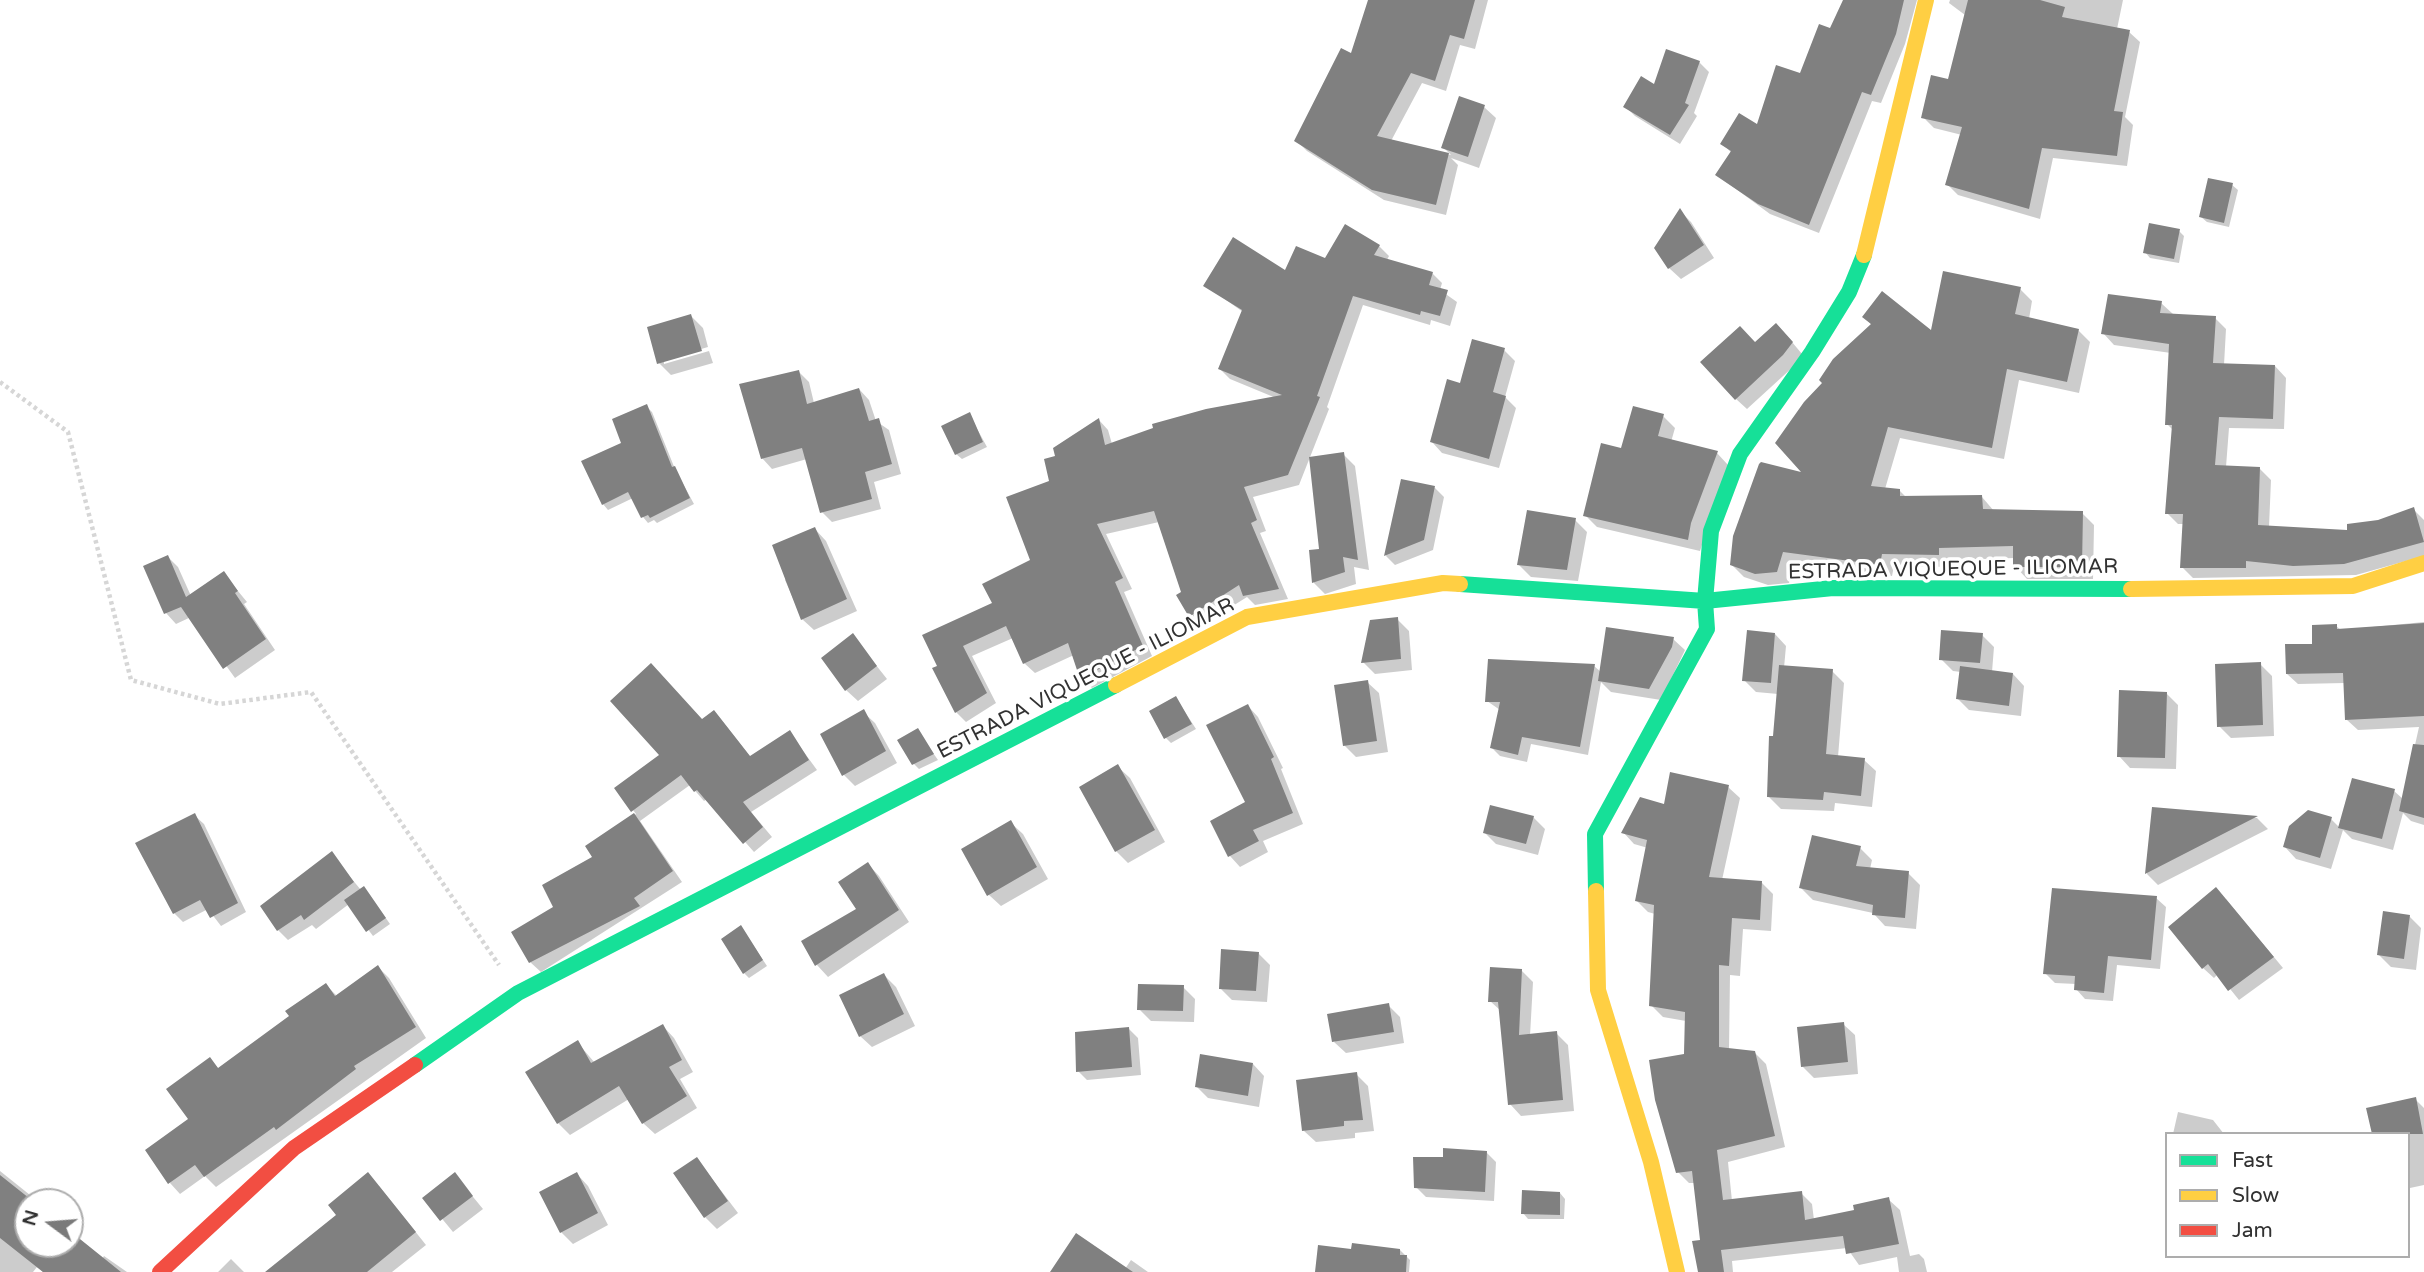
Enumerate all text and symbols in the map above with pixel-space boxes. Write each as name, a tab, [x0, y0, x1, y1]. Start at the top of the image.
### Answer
street label: ESTRADA VIQUEQUE - ILIOMAR	[1788, 555, 2118, 585]
street label: ESTRADA VIQUEQUE - ILIOMAR	[933, 593, 1239, 765]
legend	[2165, 1132, 2410, 1258]
text: Fast	[2232, 1148, 2273, 1173]
text: Slow	[2232, 1183, 2279, 1208]
north arrow	[14, 1188, 84, 1258]
text: N	[18, 1207, 43, 1228]
text: Jam	[2232, 1218, 2273, 1243]

